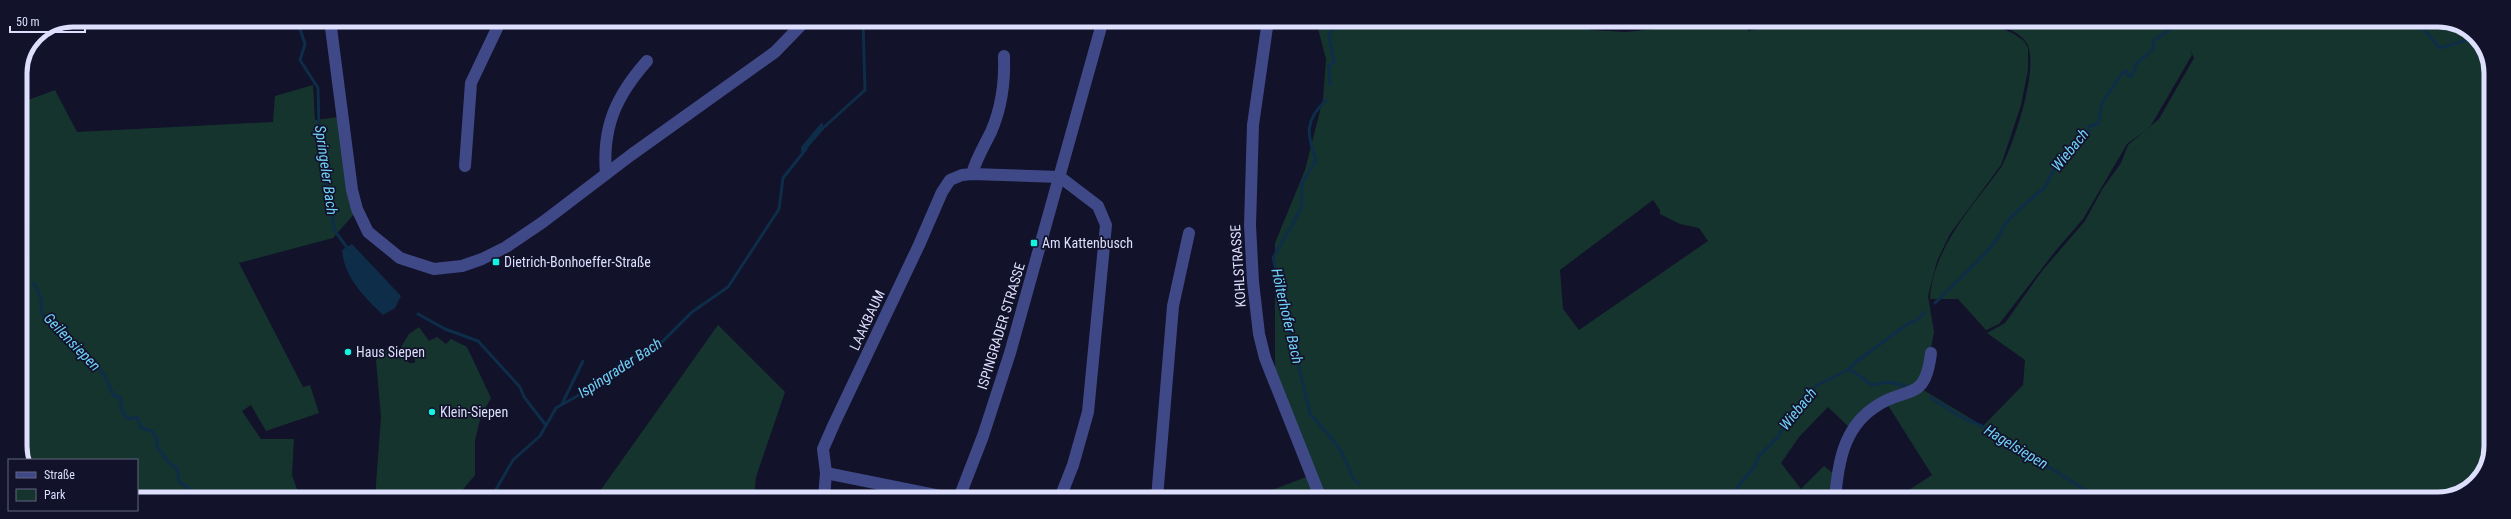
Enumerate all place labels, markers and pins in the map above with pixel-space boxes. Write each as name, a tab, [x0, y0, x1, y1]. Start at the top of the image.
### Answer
place label: Am Kattenbusch	[1042, 235, 1133, 251]
marker: Am Kattenbusch	[1029, 238, 1039, 248]
place label: Dietrich-Bonhoeffer-Straße	[504, 254, 651, 270]
marker: Dietrich-Bonhoeffer-Straße	[491, 257, 501, 267]
place label: Haus Siepen	[356, 344, 425, 360]
marker: Haus Siepen	[343, 347, 353, 357]
place label: Klein-Siepen	[440, 404, 508, 420]
marker: Klein-Siepen	[427, 407, 437, 417]

